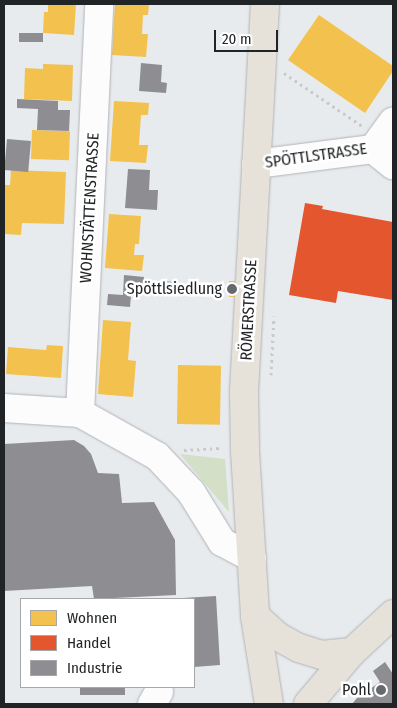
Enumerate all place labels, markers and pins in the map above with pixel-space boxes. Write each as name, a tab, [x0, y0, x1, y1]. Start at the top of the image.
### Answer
place label: Spöttlsiedlung	[127, 279, 222, 299]
marker: Spöttlsiedlung	[226, 283, 238, 295]
place label: Pohl	[342, 680, 371, 700]
marker: Pohl	[375, 684, 387, 696]

